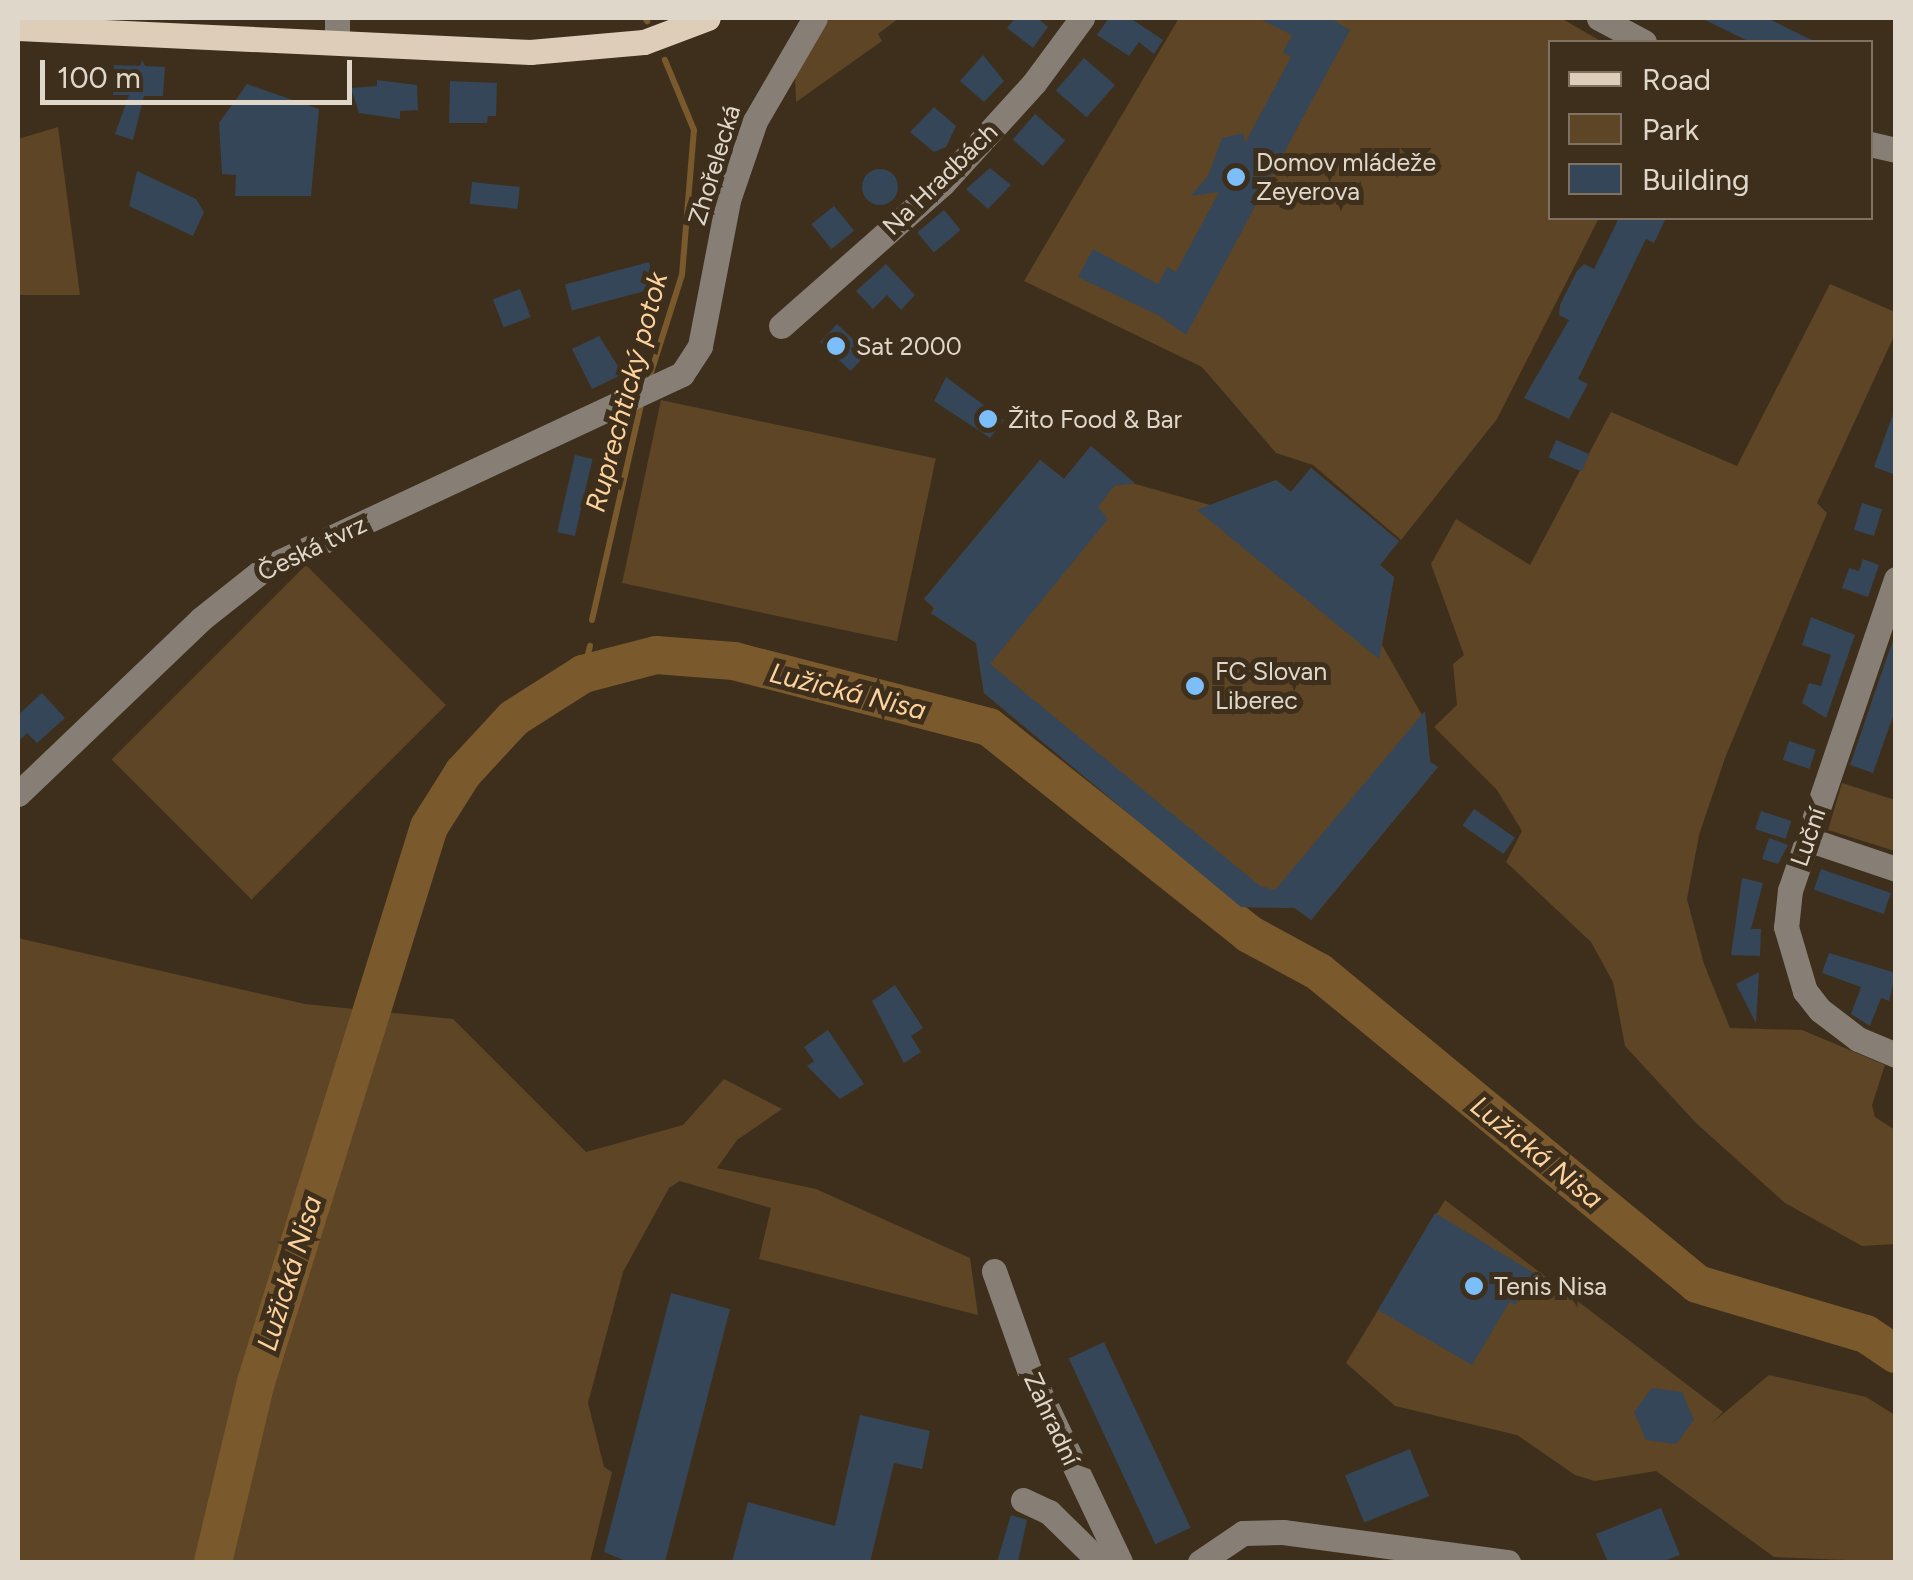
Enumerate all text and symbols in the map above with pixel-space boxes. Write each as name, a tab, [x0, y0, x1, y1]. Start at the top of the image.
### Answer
scale bar	[45, 40, 358, 102]
legend	[1548, 40, 1873, 220]
text: 100 m	[57, 59, 141, 96]
text: Road	[1642, 61, 1711, 98]
street label: Zhořelecká	[682, 101, 746, 229]
text: Park	[1642, 111, 1699, 148]
street label: Na Hradbách	[876, 117, 1004, 241]
place label: Domov mládeže Zeyerova	[1256, 148, 1436, 207]
text: Building	[1642, 161, 1750, 198]
marker: Domov mládeže Zeyerova	[1225, 166, 1247, 188]
water label: Ruprechtický potok	[578, 269, 674, 515]
place label: Sat 2000	[856, 331, 962, 361]
marker: Sat 2000	[825, 335, 847, 357]
place label: Žito Food & Bar	[1008, 404, 1182, 434]
marker: Žito Food & Bar	[977, 408, 999, 430]
street label: Česká tvrz	[253, 509, 371, 587]
water label: Lužická Nisa	[766, 655, 930, 727]
place label: FC Slovan Liberec	[1215, 657, 1327, 716]
marker: FC Slovan Liberec	[1184, 675, 1206, 697]
street label: Luční	[1784, 804, 1832, 870]
water label: Lužická Nisa	[1464, 1089, 1610, 1215]
water label: Lužická Nisa	[250, 1192, 328, 1354]
place label: Tenis Nisa	[1494, 1271, 1607, 1301]
marker: Tenis Nisa	[1463, 1275, 1485, 1297]
street label: Zahradní	[1018, 1368, 1086, 1470]

